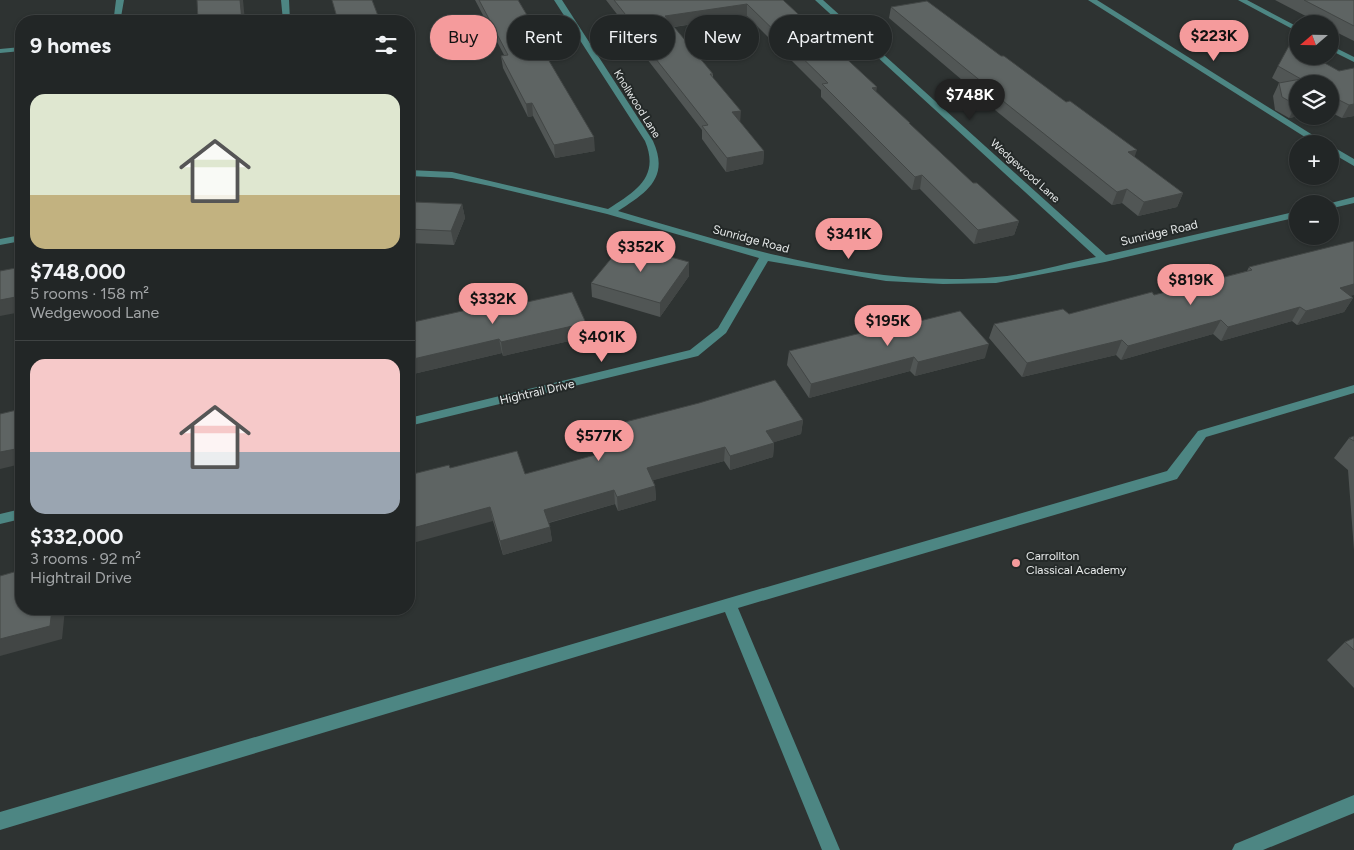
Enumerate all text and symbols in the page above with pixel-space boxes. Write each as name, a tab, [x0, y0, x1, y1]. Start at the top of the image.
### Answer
chip: Buy	[430, 15, 497, 60]
chip: Rent	[507, 15, 580, 60]
chip: Filters	[590, 15, 675, 60]
chip: New	[685, 15, 759, 60]
chip: Apartment	[769, 15, 892, 60]
north arrow	[1289, 15, 1339, 65]
map controls	[1289, 15, 1339, 245]
pin: $223K	[1179, 20, 1249, 62]
text: $223K	[1191, 26, 1237, 45]
icon: filters	[372, 31, 400, 59]
text: 9 homes	[30, 33, 111, 58]
street label: Knollwood Lane	[611, 68, 663, 140]
button: layers	[1289, 75, 1339, 125]
pin: $748K	[935, 78, 1005, 121]
text: $748K	[946, 85, 994, 104]
icon: home	[170, 126, 260, 216]
button: +	[1289, 135, 1339, 185]
street label: Wedgewood Lane	[988, 136, 1062, 206]
button: −	[1289, 195, 1339, 245]
street label: Sunridge Road	[1119, 217, 1199, 249]
pin: $341K	[814, 218, 884, 260]
street label: Sunridge Road	[711, 222, 791, 256]
text: $341K	[826, 224, 872, 243]
pin: $352K	[606, 230, 676, 273]
text: $352K	[618, 237, 664, 256]
text: $748,000	[30, 259, 126, 284]
pin: $819K	[1156, 264, 1226, 306]
text: $819K	[1168, 270, 1214, 289]
pin: $332K	[458, 282, 528, 325]
text: 5 rooms · 158 m²	[30, 284, 149, 303]
text: $332K	[470, 289, 516, 308]
text: Wedgewood Lane	[30, 303, 159, 322]
pin: $195K	[853, 304, 923, 347]
text: $195K	[866, 311, 910, 330]
pin: $401K	[567, 320, 637, 363]
text: $401K	[579, 327, 625, 346]
street label: Hightrail Drive	[498, 376, 576, 407]
icon: home	[170, 392, 260, 482]
pin: $577K	[564, 420, 634, 462]
text: $577K	[576, 426, 622, 445]
text: $332,000	[30, 524, 123, 549]
text: 3 rooms · 92 m²	[30, 549, 141, 568]
place label: Carrollton Classical Academy	[1026, 549, 1127, 577]
marker: Carrollton Classical Academy	[1010, 557, 1022, 569]
text: Hightrail Drive	[30, 568, 132, 587]

